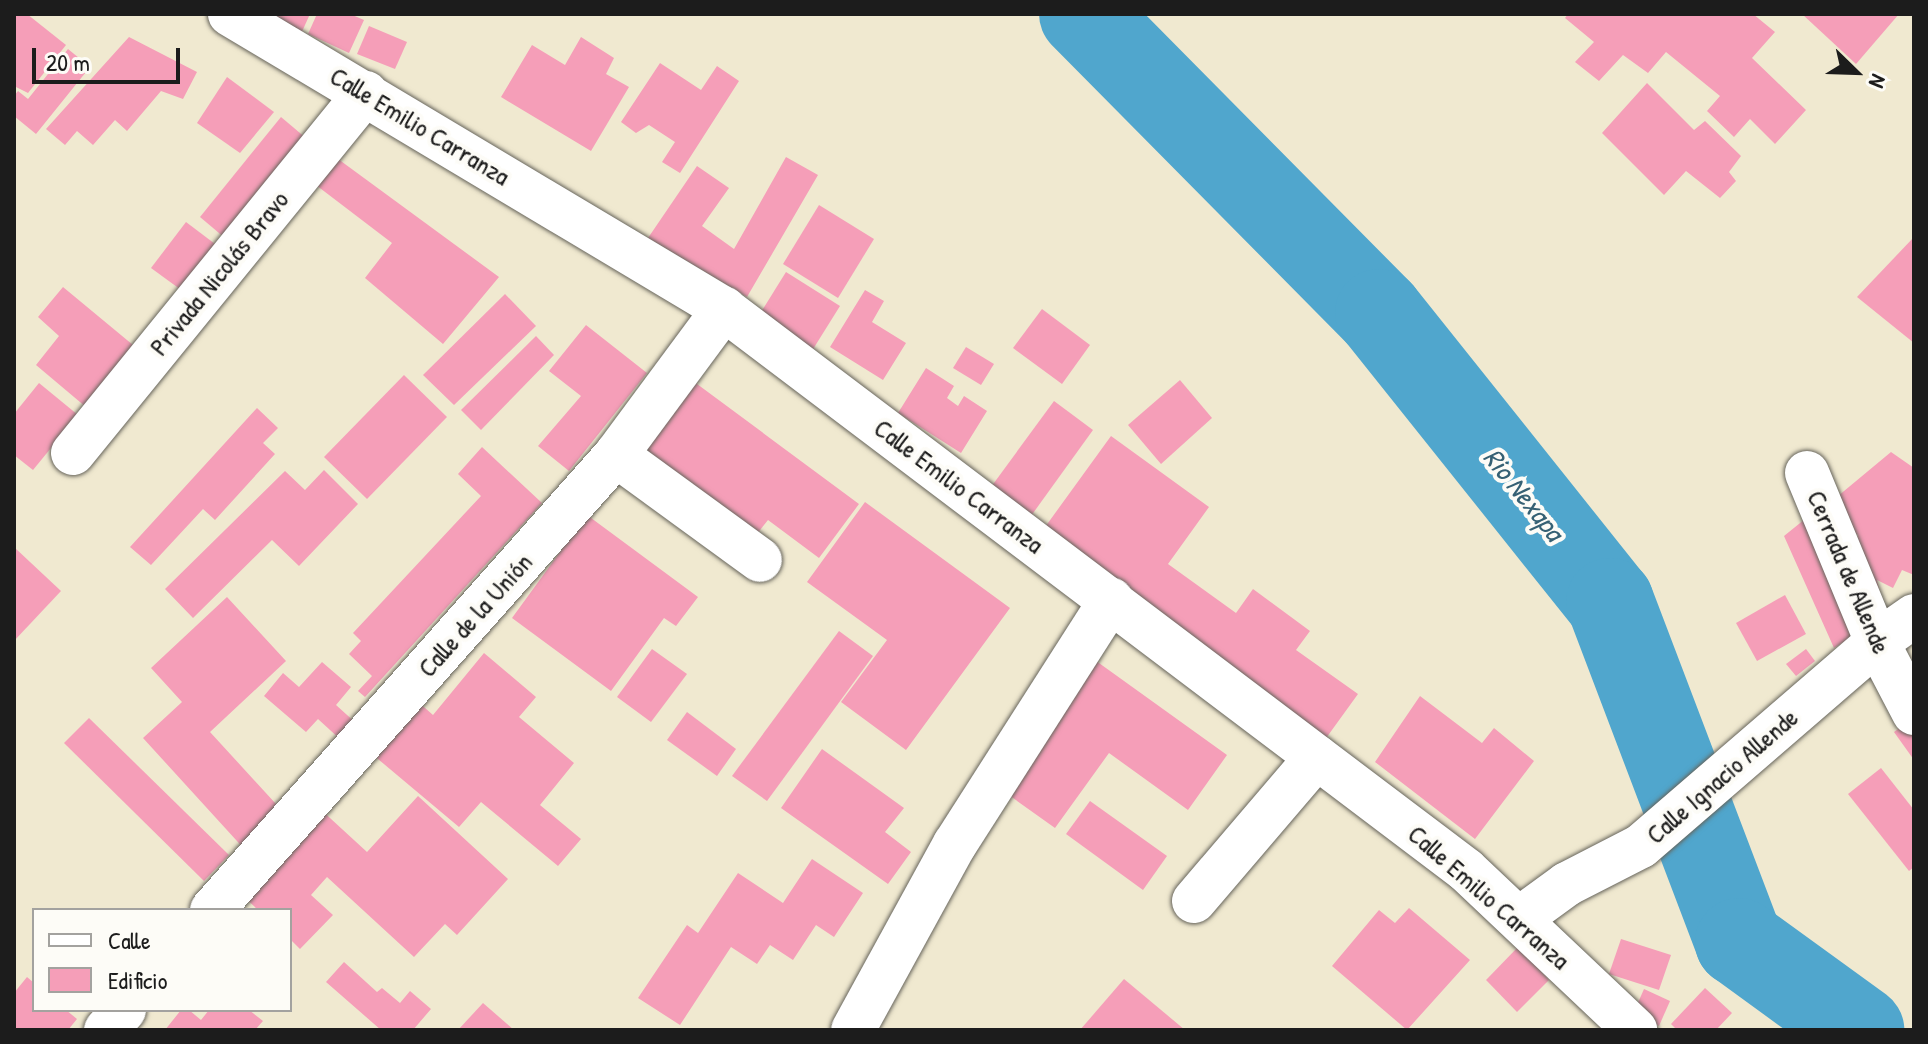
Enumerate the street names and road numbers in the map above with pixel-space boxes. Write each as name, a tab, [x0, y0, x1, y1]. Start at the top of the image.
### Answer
street label: Calle Emilio Carranza	[325, 60, 515, 192]
street label: Privada Nicolás Bravo	[143, 184, 295, 362]
street label: Calle Emilio Carranza	[868, 412, 1050, 560]
street label: Cerrada de Allende	[1801, 486, 1897, 658]
street label: Calle de la Unión	[411, 547, 539, 683]
street label: Calle Ignacio Allende	[1640, 702, 1804, 850]
street label: Calle Emilio Carranza	[1402, 818, 1576, 976]

